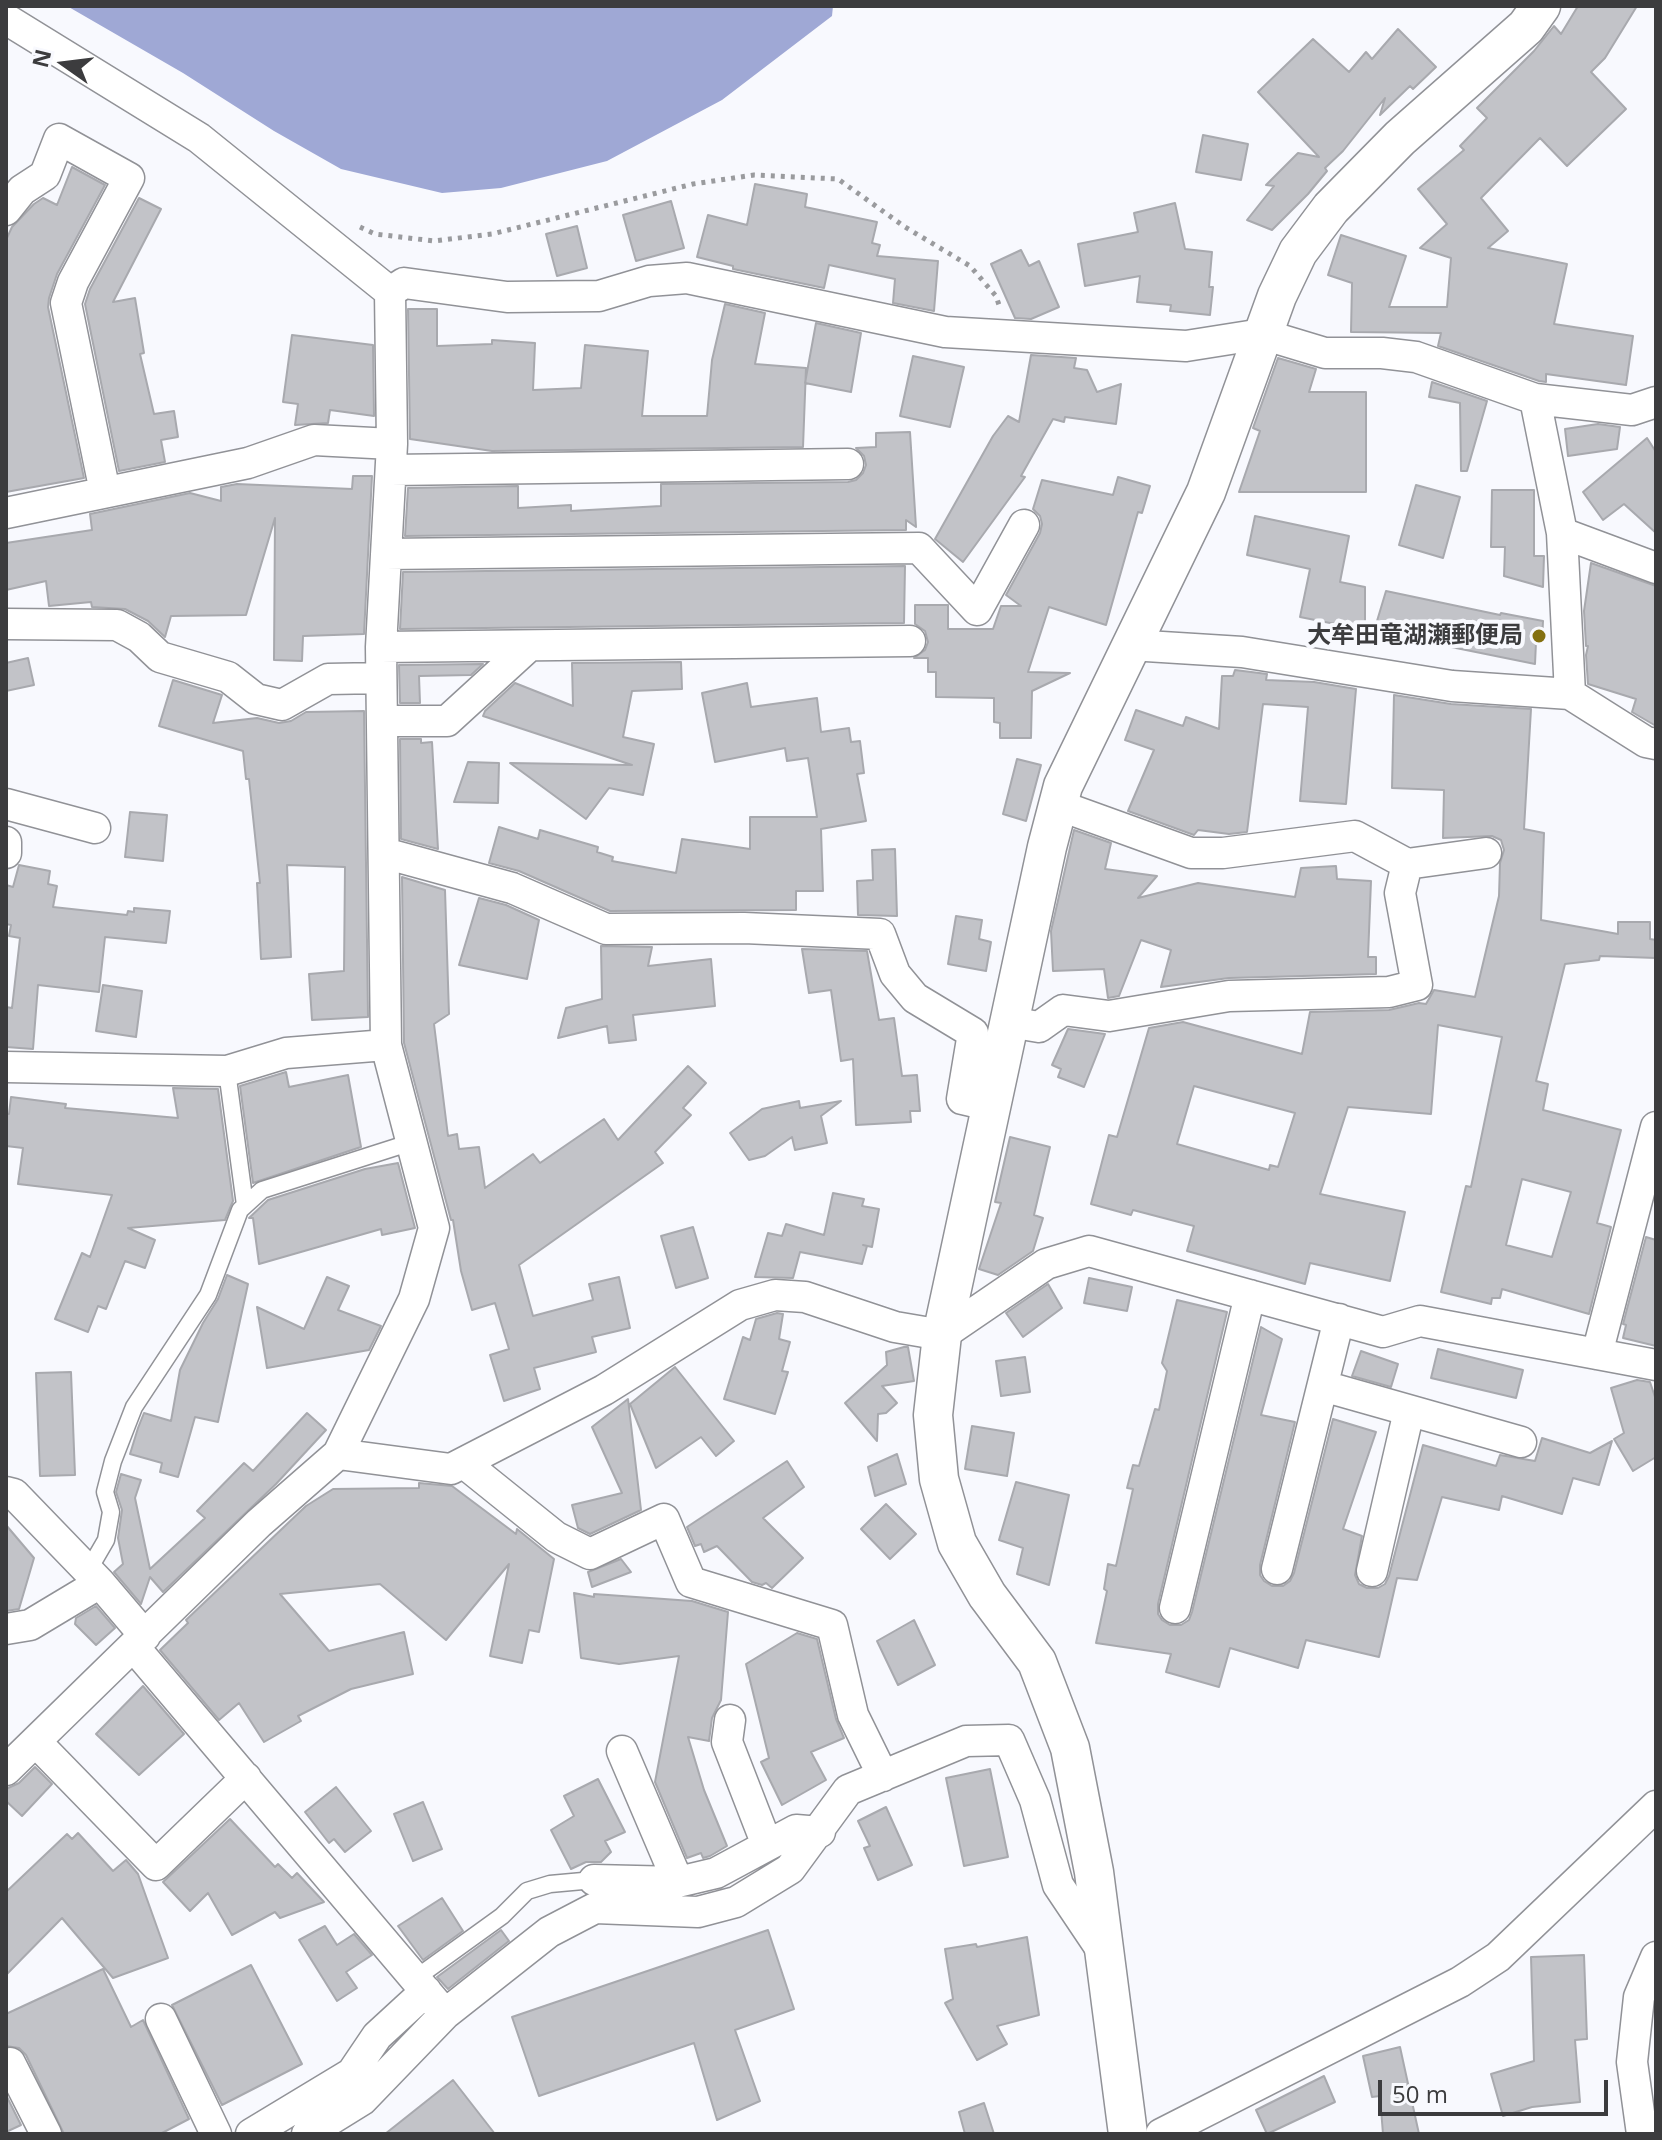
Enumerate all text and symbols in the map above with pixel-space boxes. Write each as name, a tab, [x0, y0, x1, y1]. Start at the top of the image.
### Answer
north arrow	[24, 24, 104, 104]
text: N	[24, 46, 57, 71]
place label: 大牟田竜湖瀬郵便局	[1307, 622, 1523, 650]
marker: 大牟田竜湖瀬郵便局	[1530, 627, 1548, 645]
scale bar	[1382, 2064, 1612, 2114]
text: 50 m	[1392, 2077, 1448, 2110]

